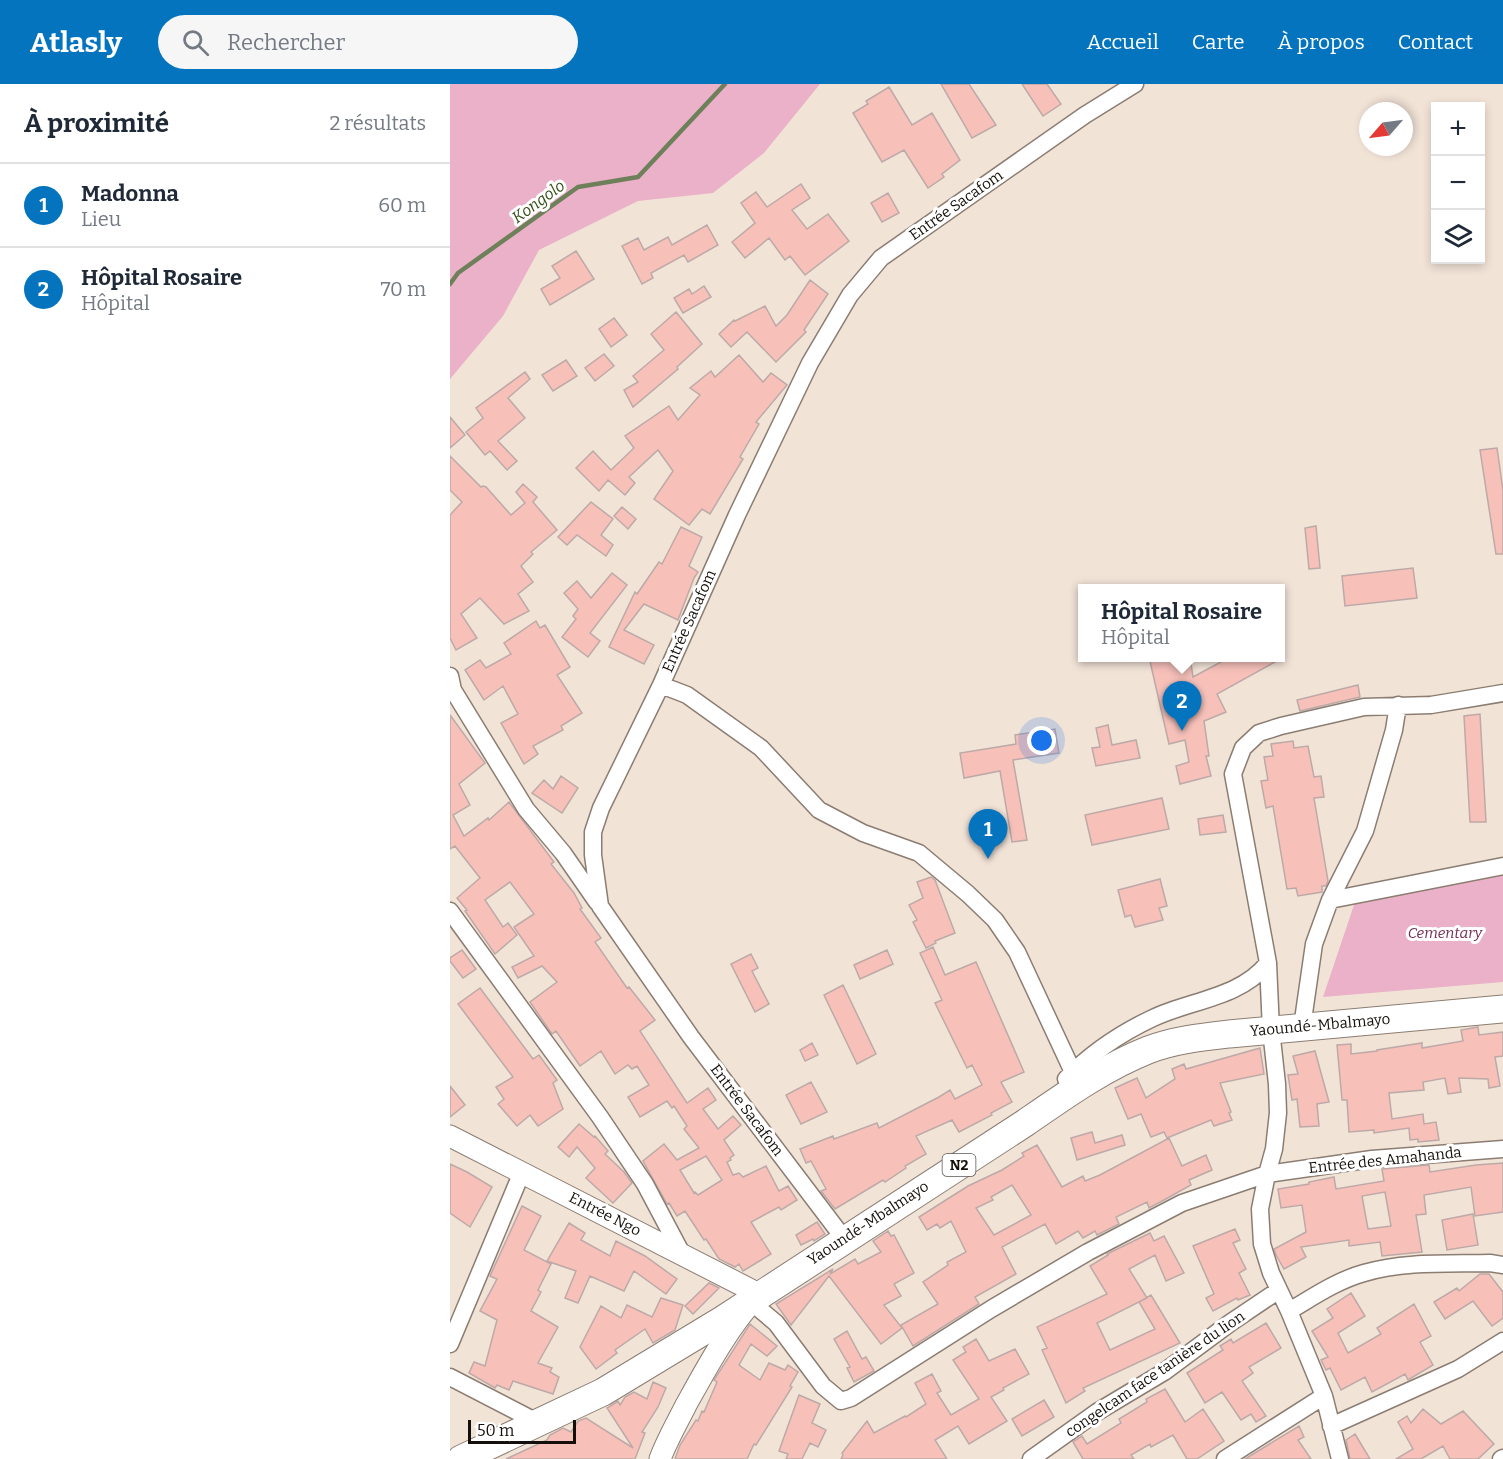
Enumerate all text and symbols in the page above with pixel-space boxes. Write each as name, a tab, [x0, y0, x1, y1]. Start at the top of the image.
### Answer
search box	[158, 15, 578, 69]
text: Atlasly	[30, 26, 122, 59]
icon: search	[179, 26, 212, 59]
text: Rechercher	[227, 29, 345, 56]
text: Accueil	[1087, 29, 1159, 55]
text: Carte	[1192, 29, 1245, 55]
text: À propos	[1278, 29, 1365, 55]
text: Contact	[1398, 29, 1473, 55]
north arrow	[1359, 102, 1413, 156]
map controls	[1431, 102, 1485, 264]
button: +	[1431, 102, 1485, 156]
text: À proximité	[24, 108, 169, 139]
text: 2 résultats	[329, 111, 426, 135]
button: −	[1431, 156, 1485, 210]
street label: Entrée Sacafom	[906, 166, 1007, 244]
water label: Kongolo	[508, 176, 568, 227]
text: Madonna	[81, 180, 179, 207]
text: 1	[39, 193, 48, 217]
text: 60 m	[378, 193, 426, 217]
text: Lieu	[81, 207, 121, 231]
button: layers	[1431, 210, 1485, 264]
text: Hôpital Rosaire	[81, 264, 242, 291]
text: 2	[38, 277, 49, 301]
text: 70 m	[380, 277, 426, 301]
text: Hôpital	[81, 291, 150, 315]
street label: Entrée Sacafom	[658, 566, 720, 675]
popup	[1078, 584, 1285, 662]
text: Hôpital Rosaire	[1101, 598, 1262, 625]
text: Hôpital	[1101, 625, 1170, 649]
pin: 2	[1162, 682, 1202, 731]
your location	[1027, 726, 1056, 755]
pin: 1	[968, 810, 1008, 859]
park label: Cementary	[1408, 924, 1484, 942]
street label: Yaoundé-Mbalmayo	[1249, 1010, 1391, 1040]
street label: Entrée Sacafom	[707, 1061, 788, 1160]
street label: Entrée des Amahanda	[1308, 1143, 1462, 1177]
road number: N2	[942, 1154, 976, 1176]
street label: Yaoundé-Mbalmayo	[804, 1177, 932, 1269]
street label: Entrée Ngo	[566, 1188, 644, 1240]
street label: congelcam face tanière du lion	[1062, 1307, 1248, 1441]
scale bar	[468, 1417, 576, 1444]
text: 50 m	[477, 1421, 514, 1440]

